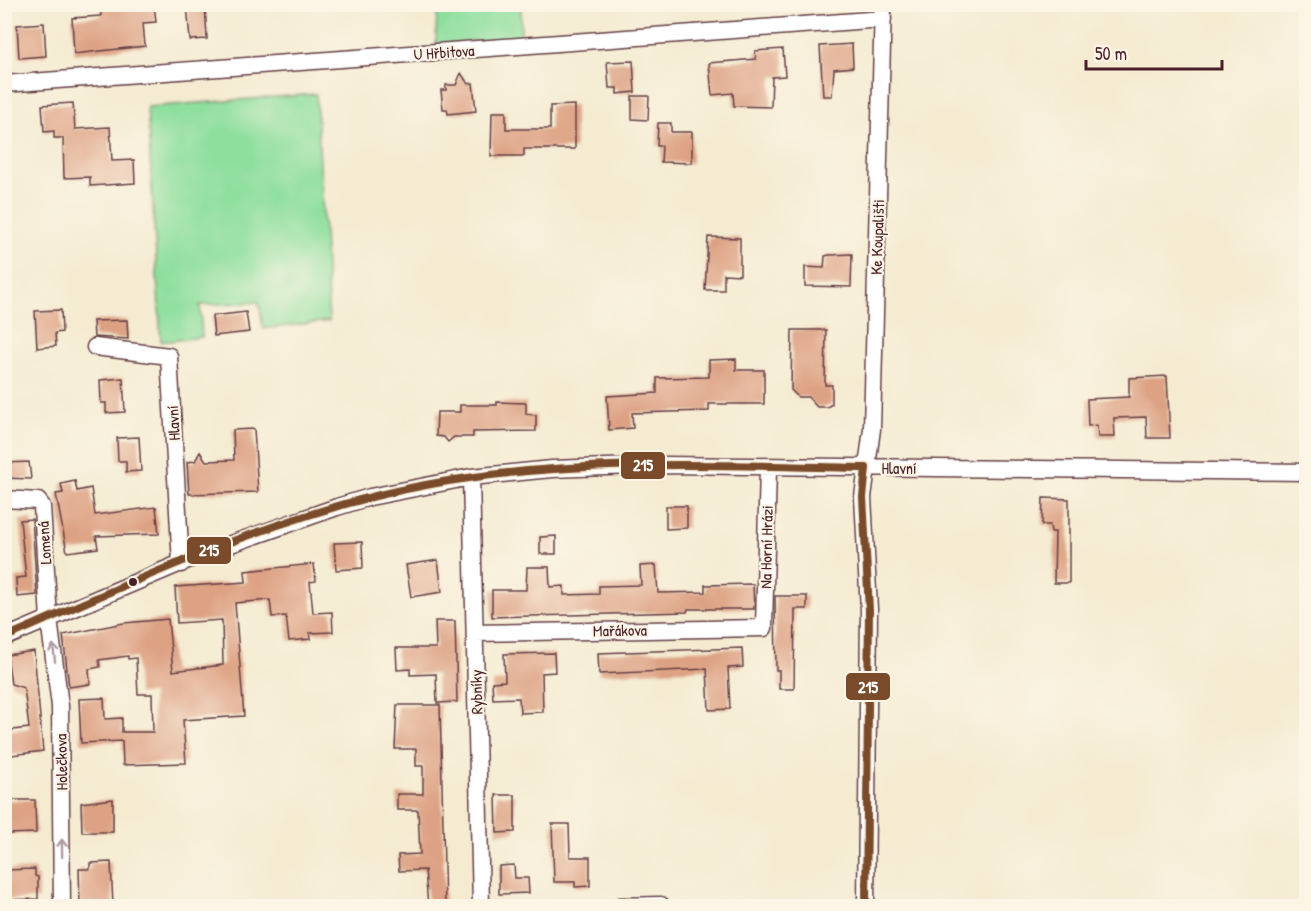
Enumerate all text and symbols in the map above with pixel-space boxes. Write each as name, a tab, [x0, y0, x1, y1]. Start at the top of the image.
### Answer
scale bar	[1086, 33, 1222, 71]
street label: U Hřbitova	[413, 39, 475, 65]
text: 50 m	[1095, 41, 1127, 66]
street label: Ke Koupališti	[865, 199, 889, 275]
street label: Hlavní	[161, 405, 185, 441]
line badge: 215	[620, 451, 666, 480]
text: 215	[633, 454, 653, 476]
street label: Hlavní	[881, 457, 917, 479]
street label: Na Horní Hrázi	[754, 505, 778, 589]
street label: Lomená	[32, 521, 56, 565]
line badge: 215	[186, 536, 232, 565]
text: 215	[199, 539, 219, 561]
unlabelled marker	[127, 576, 139, 588]
street label: Mařákova	[593, 619, 647, 641]
one-way arrow	[48, 644, 59, 664]
street label: Rybníky	[465, 669, 487, 715]
line badge: 215	[845, 672, 891, 701]
text: 215	[858, 676, 878, 698]
street label: Holečkova	[50, 734, 72, 790]
one-way arrow	[56, 839, 68, 859]

